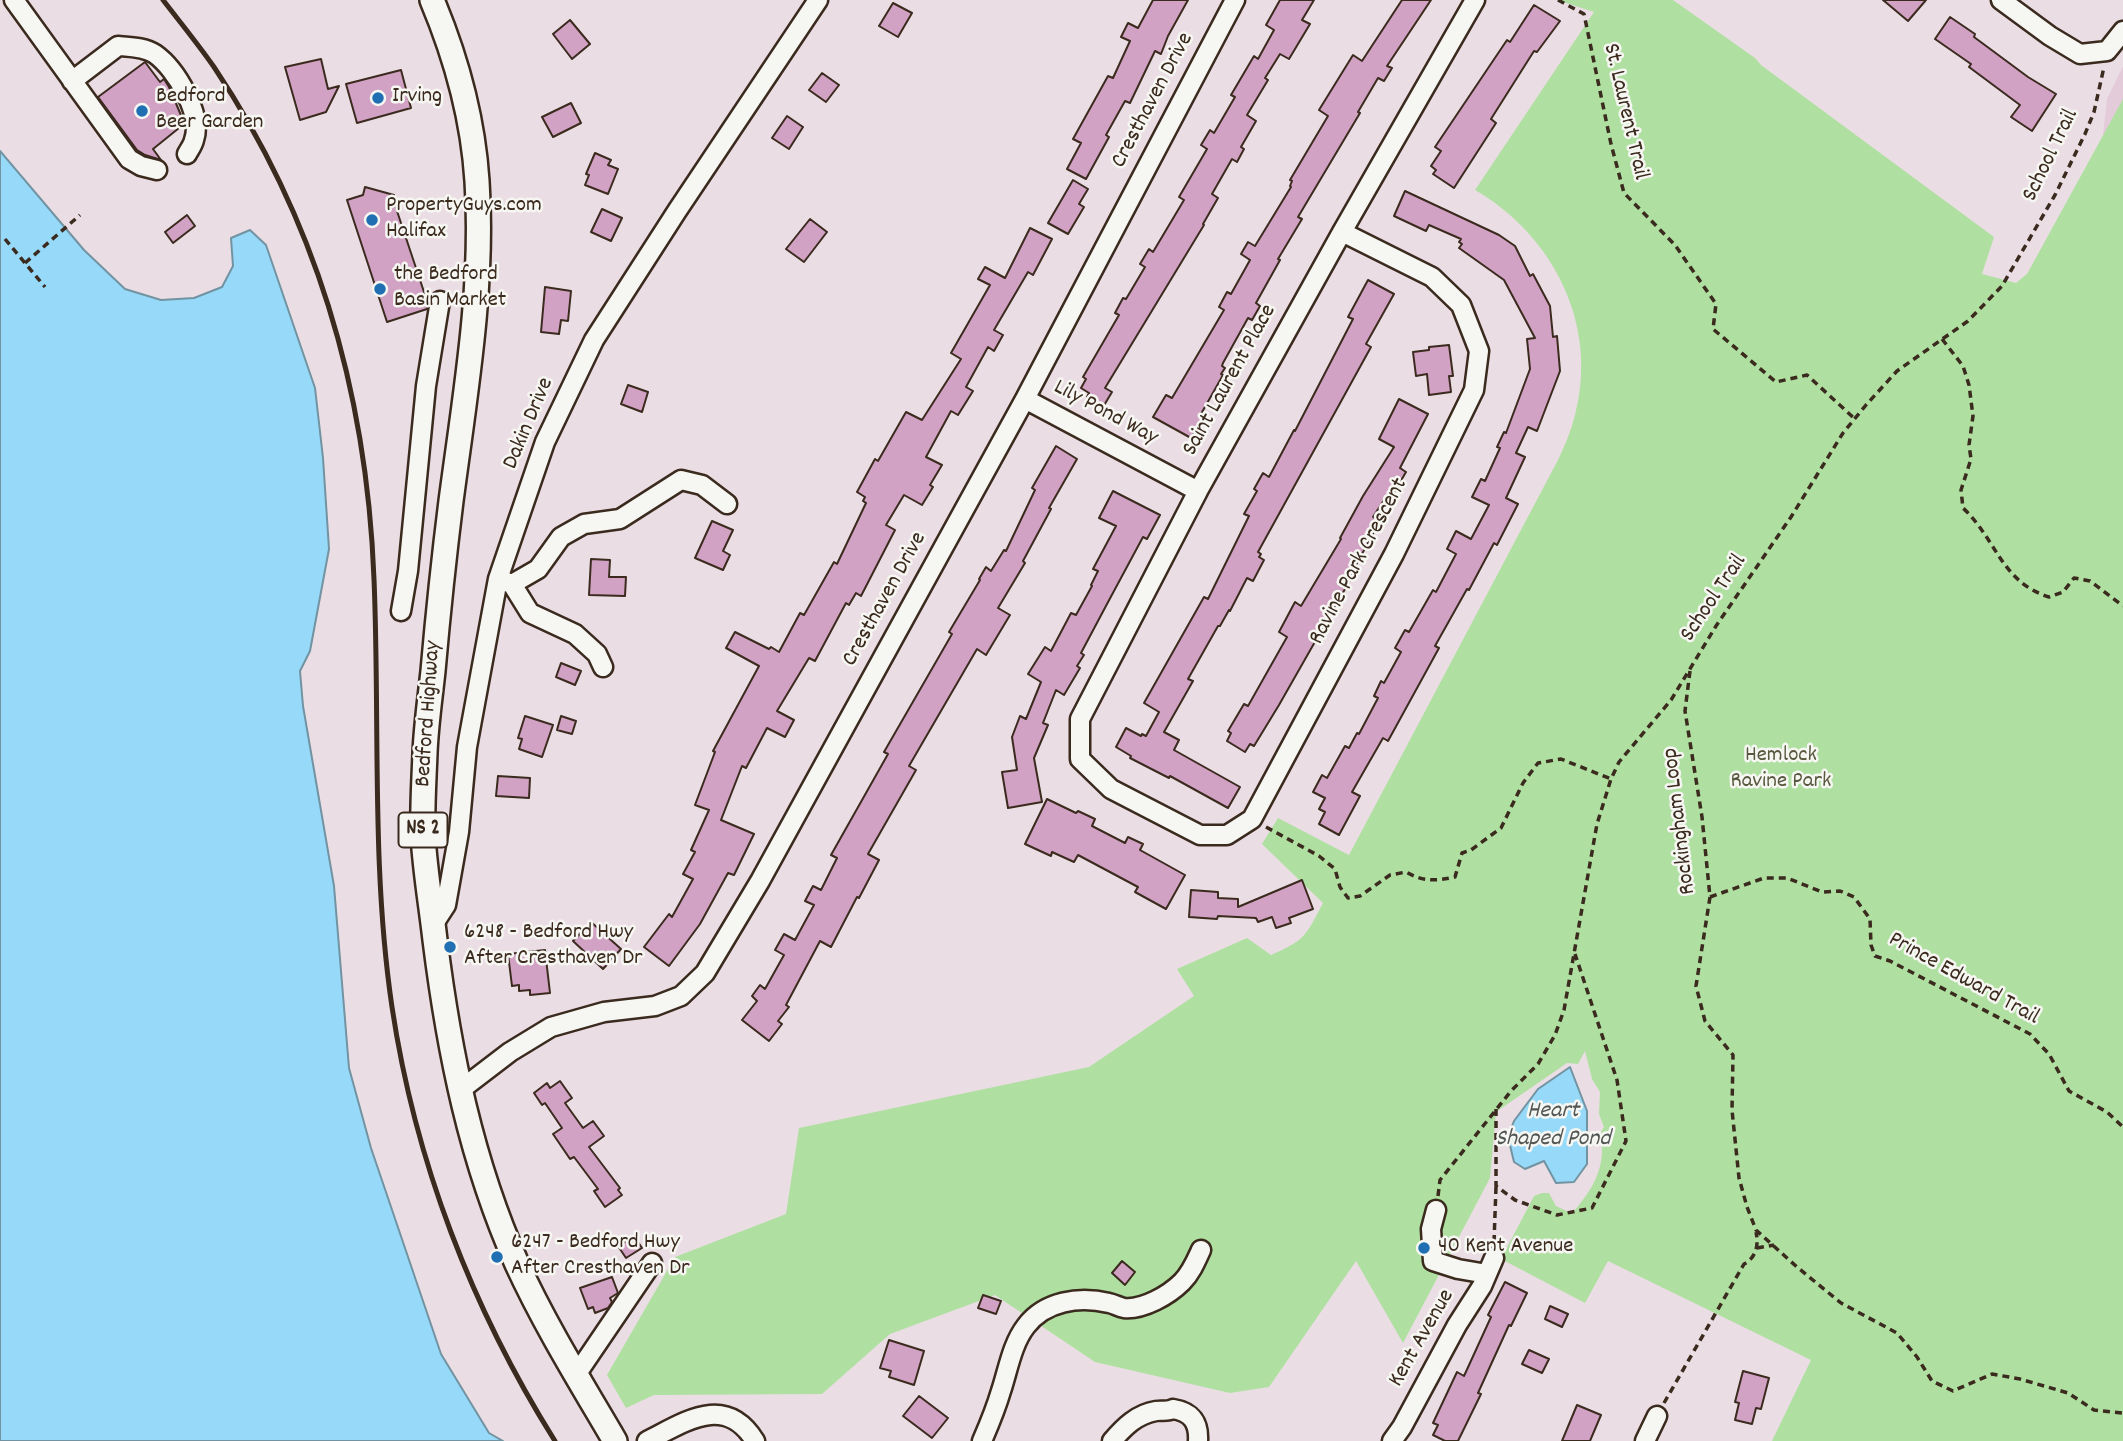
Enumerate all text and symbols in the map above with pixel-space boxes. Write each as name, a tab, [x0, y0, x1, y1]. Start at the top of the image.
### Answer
street label: Cresthaven Drive	[1107, 29, 1201, 173]
street label: St. Laurent Trail	[1595, 41, 1653, 183]
place label: Bedford Beer Garden	[156, 84, 263, 138]
place label: Irving	[392, 84, 442, 112]
marker: Irving	[370, 90, 386, 106]
marker: Bedford Beer Garden	[134, 103, 150, 119]
street label: School Trail	[2018, 105, 2086, 207]
place label: PropertyGuys.com Halifax	[386, 193, 542, 247]
marker: PropertyGuys.com Halifax	[364, 212, 380, 228]
place label: the Bedford Basin Market	[394, 262, 506, 316]
marker: the Bedford Basin Market	[372, 281, 388, 297]
street label: Saint Laurent Place	[1178, 301, 1284, 461]
street label: Dakin Drive	[498, 374, 562, 474]
street label: Lily Pond Way	[1048, 375, 1162, 453]
street label: Ravine Park Crescent	[1305, 474, 1415, 650]
street label: Cresthaven Drive	[838, 528, 934, 672]
street label: School Trail	[1676, 550, 1754, 648]
street label: Bedford Highway	[411, 640, 449, 788]
park label: Hemlock Ravine Park	[1731, 743, 1831, 797]
street label: Rockingham Loop	[1658, 746, 1704, 896]
road number: NS 2	[398, 812, 448, 848]
place label: 6248 - Bedford Hwy After Cresthaven Dr	[464, 920, 643, 974]
street label: Prince Edward Trail	[1883, 927, 2043, 1033]
marker: 6248 - Bedford Hwy After Cresthaven Dr	[442, 939, 458, 955]
water label: Heart Shaped Pond	[1495, 1099, 1611, 1155]
place label: 6247 - Bedford Hwy After Cresthaven Dr	[511, 1230, 690, 1284]
place label: 40 Kent Avenue	[1438, 1234, 1573, 1262]
marker: 40 Kent Avenue	[1416, 1240, 1432, 1256]
marker: 6247 - Bedford Hwy After Cresthaven Dr	[489, 1249, 505, 1265]
street label: Kent Avenue	[1384, 1285, 1462, 1393]

